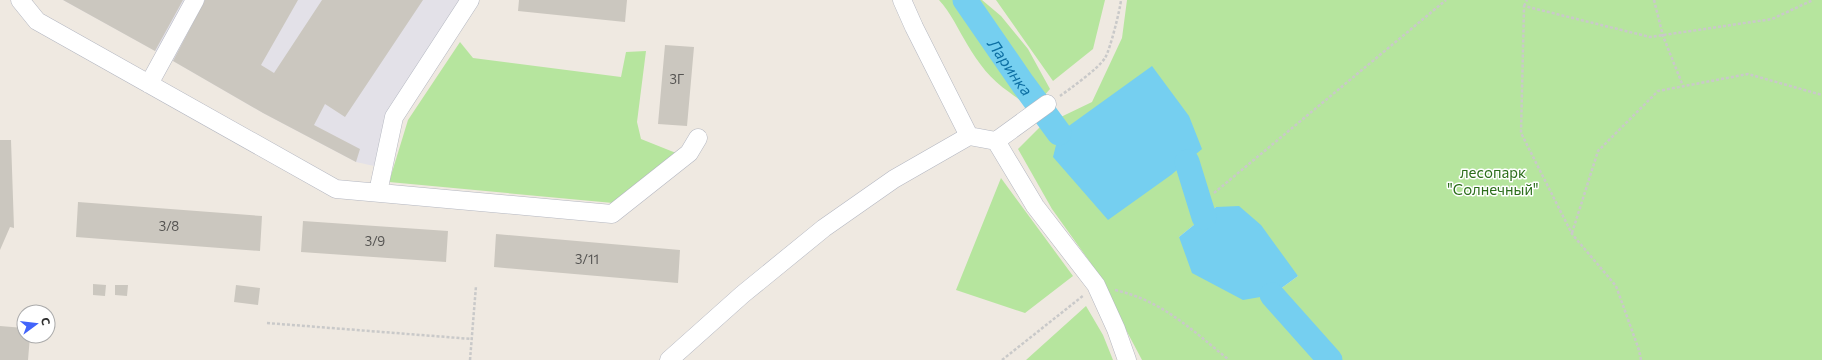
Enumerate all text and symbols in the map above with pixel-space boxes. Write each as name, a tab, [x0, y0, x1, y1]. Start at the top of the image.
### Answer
water label: Ларинка	[984, 34, 1037, 99]
house number: 3Г	[670, 71, 684, 87]
park label: лесопарк "Солнечный"	[1447, 163, 1539, 198]
house number: 3/8	[159, 218, 179, 234]
house number: 3/9	[365, 233, 385, 249]
house number: 3/11	[575, 251, 599, 267]
north arrow	[16, 304, 56, 344]
text: С	[39, 316, 54, 327]

